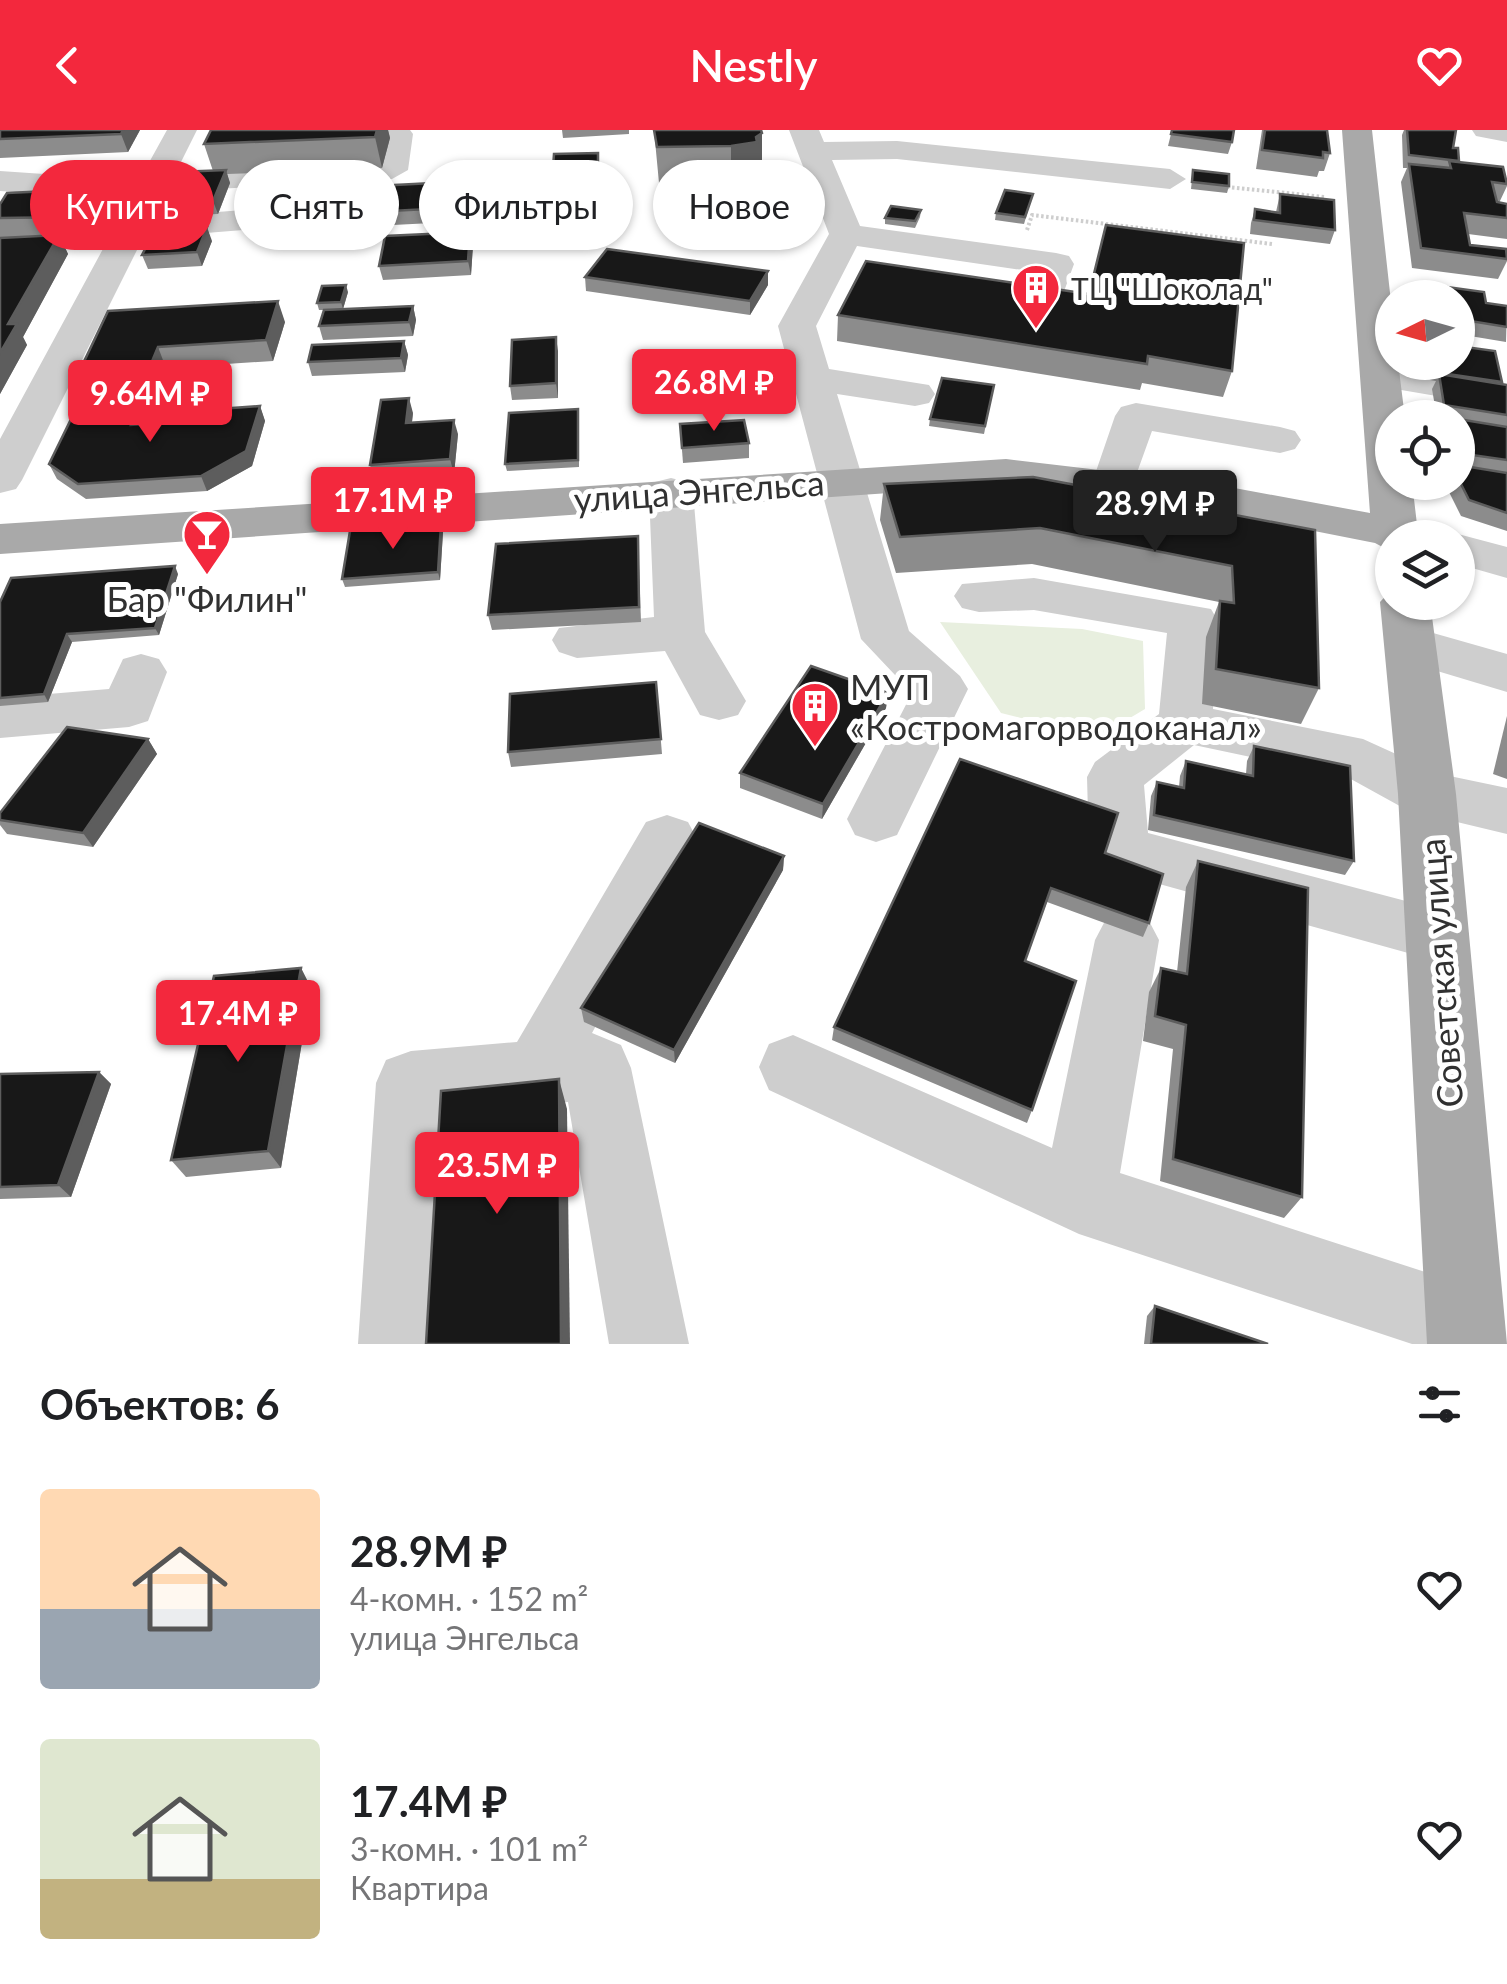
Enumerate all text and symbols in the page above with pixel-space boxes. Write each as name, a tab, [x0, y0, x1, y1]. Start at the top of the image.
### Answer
icon: back	[40, 38, 95, 93]
text: Nestly	[689, 38, 818, 92]
icon: heart	[1412, 38, 1467, 93]
chip: Купить	[30, 160, 214, 250]
chip: Снять	[234, 160, 399, 250]
chip: Фильтры	[419, 160, 633, 250]
chip: Новое	[653, 160, 825, 250]
building icon: ТЦ "Шоколад"	[1010, 262, 1062, 330]
place label: ТЦ "Шоколад"	[1071, 270, 1273, 306]
north arrow	[1375, 280, 1475, 380]
map controls	[1375, 280, 1475, 620]
pin: 26.8M ₽	[622, 349, 806, 434]
pin: 9.64M ₽	[58, 360, 242, 445]
text: 26.8M ₽	[654, 362, 774, 401]
text: 9.64M ₽	[90, 373, 210, 412]
button: locate	[1375, 400, 1475, 500]
street label: улица Энгельса	[572, 460, 826, 520]
pin: 17.1M ₽	[301, 467, 485, 552]
pin: 28.9M ₽	[1063, 470, 1247, 555]
text: 17.1M ₽	[333, 480, 453, 519]
text: 28.9M ₽	[1095, 483, 1215, 522]
bar icon: Бар "Филин"	[181, 508, 233, 576]
button: layers	[1375, 520, 1475, 620]
place label: Бар "Филин"	[106, 577, 308, 619]
place label: МУП «Костромагорводоканал»	[850, 665, 1262, 747]
building icon: МУП «Костромагорводоканал»	[789, 680, 841, 748]
street label: Советская улица	[1410, 837, 1470, 1109]
pin: 17.4M ₽	[146, 980, 330, 1065]
text: 17.4M ₽	[178, 993, 298, 1032]
pin: 23.5M ₽	[405, 1132, 589, 1217]
text: 23.5M ₽	[437, 1145, 557, 1184]
icon: filters	[1412, 1377, 1467, 1432]
text: Объектов: 6	[40, 1379, 280, 1429]
text: 28.9M ₽	[350, 1526, 507, 1576]
icon: home	[120, 1529, 240, 1649]
icon: heart	[1412, 1562, 1467, 1617]
text: 4-комн. · 152 m²	[350, 1579, 588, 1618]
text: улица Энгельса	[350, 1618, 580, 1657]
text: 17.4M ₽	[350, 1776, 507, 1826]
icon: home	[120, 1779, 240, 1899]
icon: heart	[1412, 1812, 1467, 1867]
text: 3-комн. · 101 m²	[350, 1829, 588, 1868]
text: Квартира	[350, 1868, 489, 1907]

